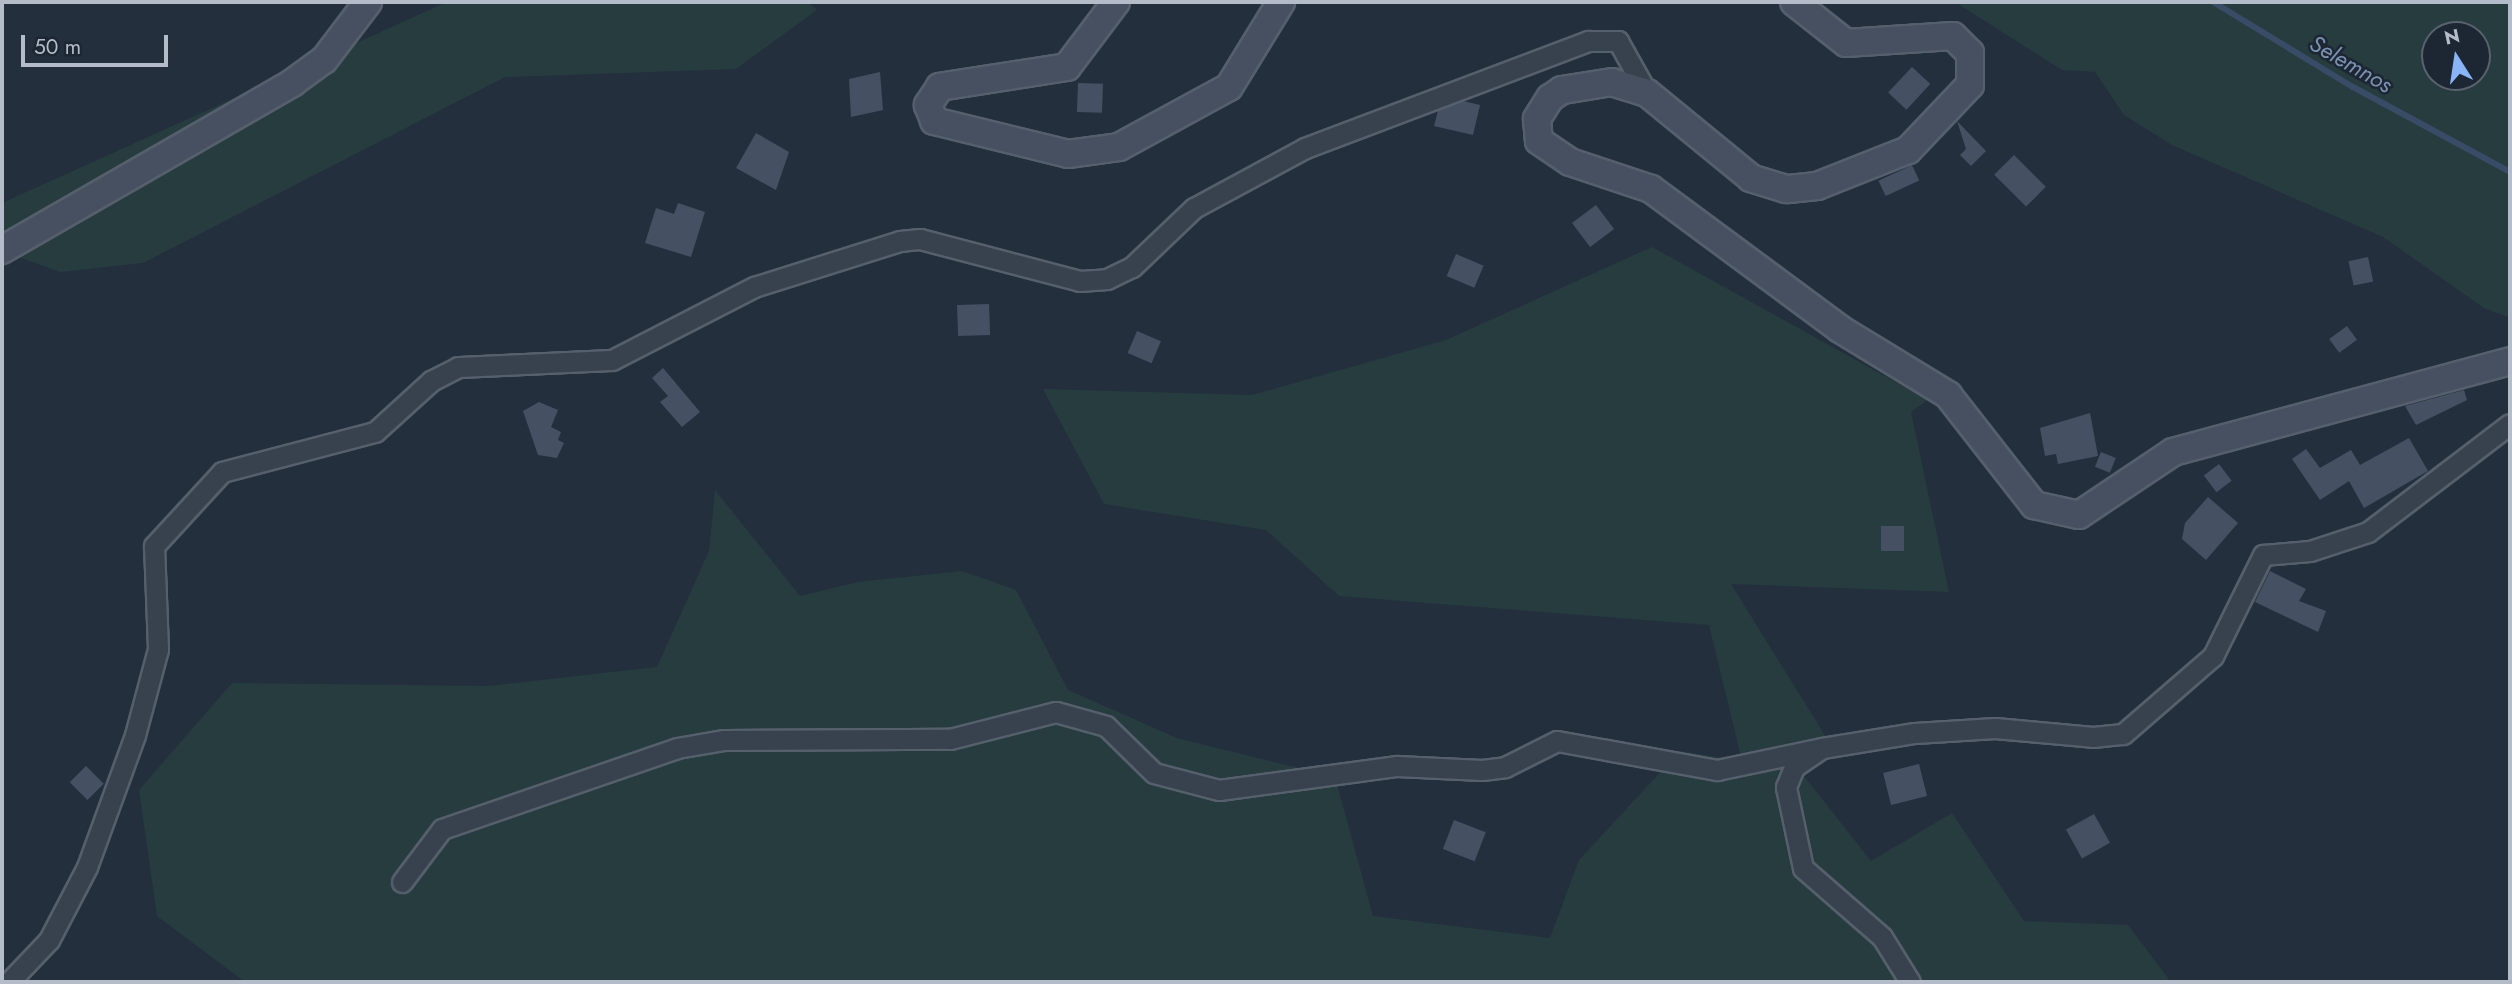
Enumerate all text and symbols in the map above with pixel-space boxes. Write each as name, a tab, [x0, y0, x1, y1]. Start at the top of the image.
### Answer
scale bar	[24, 21, 172, 65]
north arrow	[2421, 21, 2491, 91]
text: N	[2442, 22, 2462, 52]
water label: Selemnos	[2305, 29, 2397, 99]
text: 50 m	[34, 32, 81, 62]

